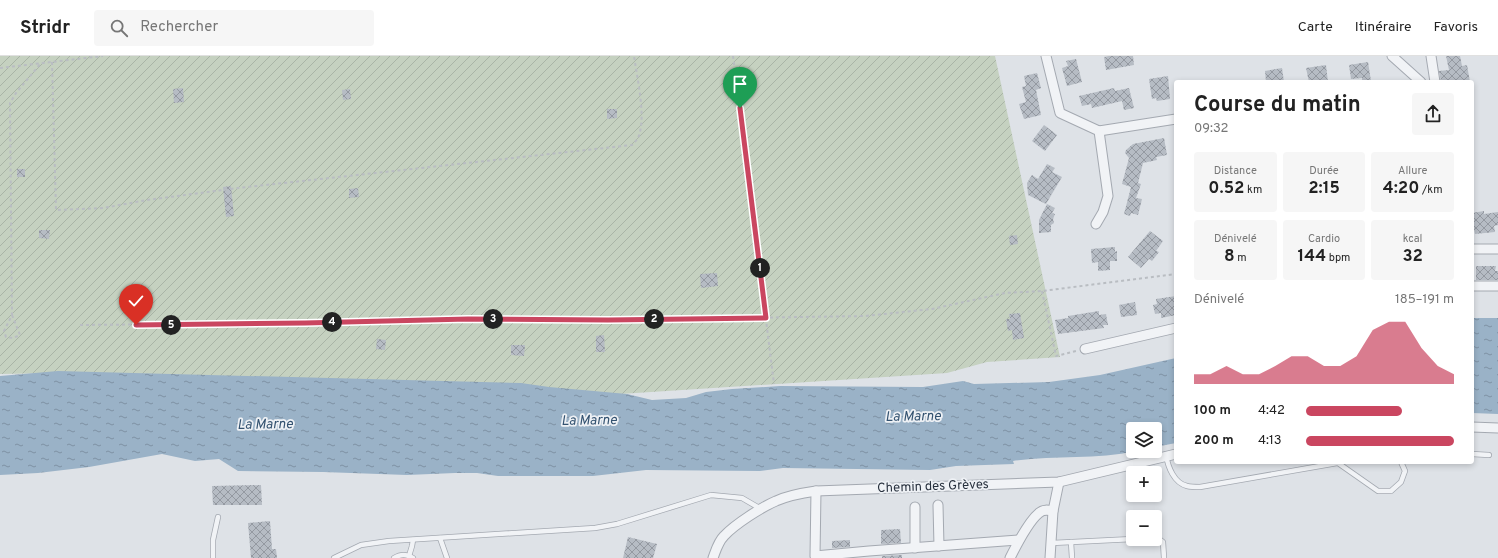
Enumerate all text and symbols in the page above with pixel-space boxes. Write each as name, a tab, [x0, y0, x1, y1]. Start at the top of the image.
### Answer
search box	[94, 10, 374, 46]
text: Stridr	[20, 16, 70, 40]
icon: search	[108, 17, 130, 39]
text: Rechercher	[140, 18, 218, 37]
text: Carte	[1298, 19, 1333, 36]
text: Itinéraire	[1355, 19, 1412, 36]
text: Favoris	[1434, 19, 1478, 36]
pin	[723, 67, 757, 108]
icon: arrive	[729, 73, 751, 95]
text: Course du matin	[1194, 92, 1361, 119]
button: share	[1412, 93, 1454, 135]
text: 09:32	[1194, 121, 1229, 137]
text: Distance	[1214, 164, 1257, 178]
text: Durée	[1309, 164, 1339, 178]
text: Allure	[1398, 164, 1427, 178]
text: 0.52	[1208, 178, 1244, 200]
text: 2:15	[1308, 178, 1340, 200]
text: 4:20	[1383, 178, 1419, 200]
text: km	[1244, 183, 1262, 197]
text: /km	[1419, 183, 1443, 197]
text: Dénivelé	[1214, 232, 1257, 246]
text: Cardio	[1308, 232, 1340, 246]
text: kcal	[1403, 232, 1422, 246]
text: 8	[1224, 246, 1235, 268]
text: 144	[1298, 246, 1326, 268]
text: 32	[1403, 246, 1423, 268]
text: m	[1235, 251, 1247, 265]
text: bpm	[1326, 251, 1350, 265]
pin: 1	[750, 258, 770, 278]
text: 1	[758, 261, 762, 275]
pin	[119, 284, 153, 325]
icon: check	[125, 290, 147, 312]
text: Dénivelé	[1194, 292, 1244, 308]
text: 185–191 m	[1395, 292, 1454, 308]
pin: 3	[483, 309, 503, 329]
pin: 2	[644, 309, 664, 329]
pin: 4	[322, 312, 342, 332]
text: 3	[490, 312, 496, 326]
text: 2	[651, 312, 657, 326]
pin: 5	[161, 315, 181, 335]
text: 4	[328, 315, 336, 329]
text: 5	[168, 318, 174, 332]
text: 100 m	[1194, 403, 1231, 419]
text: 4:42	[1258, 403, 1285, 419]
water label: La Marne	[885, 408, 942, 426]
water label: La Marne	[561, 412, 618, 430]
water label: La Marne	[237, 416, 294, 434]
map controls	[1126, 422, 1162, 546]
button: layers	[1126, 422, 1162, 458]
text: 200 m	[1194, 433, 1234, 449]
text: 4:13	[1258, 433, 1282, 449]
button: +	[1126, 466, 1162, 502]
street label: Chemin des Grèves	[877, 477, 989, 497]
button: −	[1126, 510, 1162, 546]

